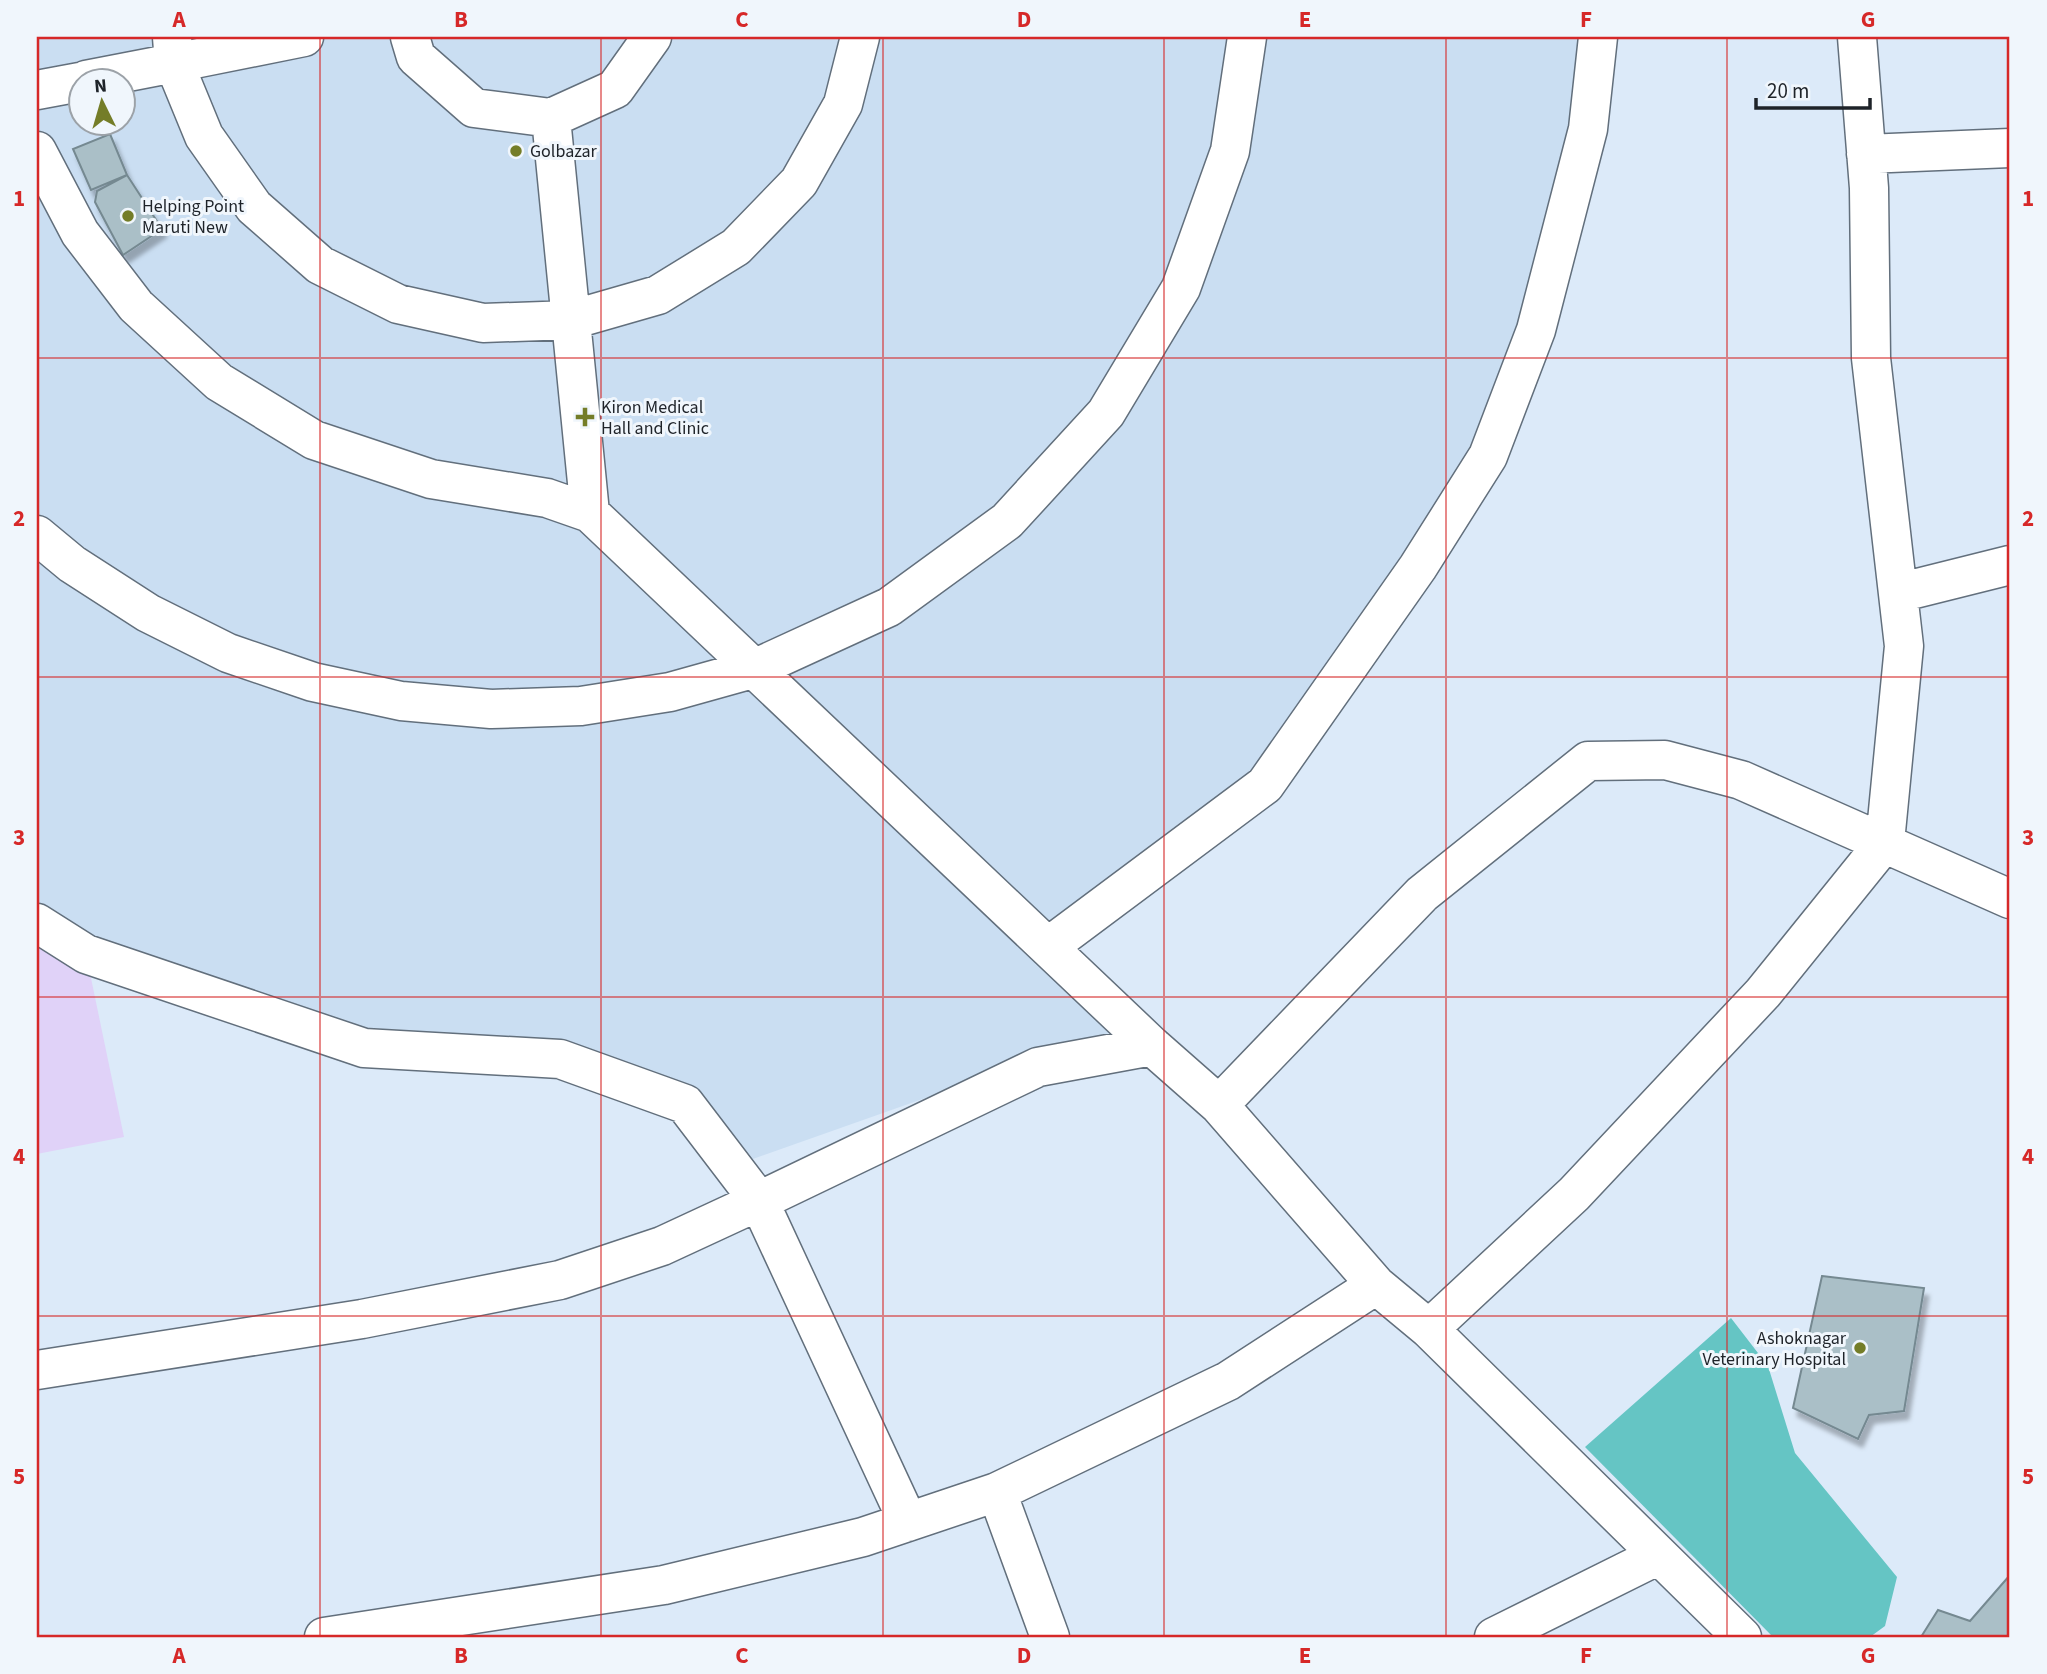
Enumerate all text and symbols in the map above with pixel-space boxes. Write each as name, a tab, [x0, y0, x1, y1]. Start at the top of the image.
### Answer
text: A	[171, 3, 186, 36]
text: B	[454, 3, 468, 36]
text: C	[735, 3, 749, 36]
text: D	[1017, 3, 1031, 36]
text: E	[1299, 3, 1311, 36]
text: F	[1580, 3, 1592, 36]
text: G	[1861, 3, 1875, 36]
north arrow	[66, 66, 136, 136]
scale bar	[1756, 66, 1870, 110]
text: N	[93, 73, 108, 101]
text: 20 m	[1767, 76, 1809, 106]
place label: Golbazar	[530, 139, 598, 164]
marker: Golbazar	[508, 143, 524, 159]
text: 1	[13, 182, 25, 215]
text: 1	[2022, 182, 2034, 215]
place label: Helping Point Maruti New	[142, 194, 244, 240]
marker: Helping Point Maruti New	[120, 208, 136, 224]
place label: Kiron Medical Hall and Clinic	[601, 395, 709, 441]
marker: Kiron Medical Hall and Clinic	[575, 407, 595, 427]
text: 2	[13, 502, 25, 535]
text: 2	[2022, 502, 2034, 535]
text: 3	[13, 821, 25, 854]
text: 3	[2022, 821, 2034, 854]
text: 4	[13, 1140, 25, 1173]
text: 4	[2022, 1140, 2034, 1173]
place label: Ashoknagar Veterinary Hospital	[1702, 1326, 1847, 1372]
marker: Ashoknagar Veterinary Hospital	[1852, 1340, 1868, 1356]
text: 5	[13, 1460, 25, 1493]
text: 5	[2022, 1460, 2034, 1493]
text: A	[171, 1639, 186, 1672]
text: B	[454, 1639, 468, 1672]
text: C	[735, 1639, 749, 1672]
text: D	[1017, 1639, 1031, 1672]
text: E	[1299, 1639, 1311, 1672]
text: F	[1580, 1639, 1592, 1672]
text: G	[1861, 1639, 1875, 1672]

